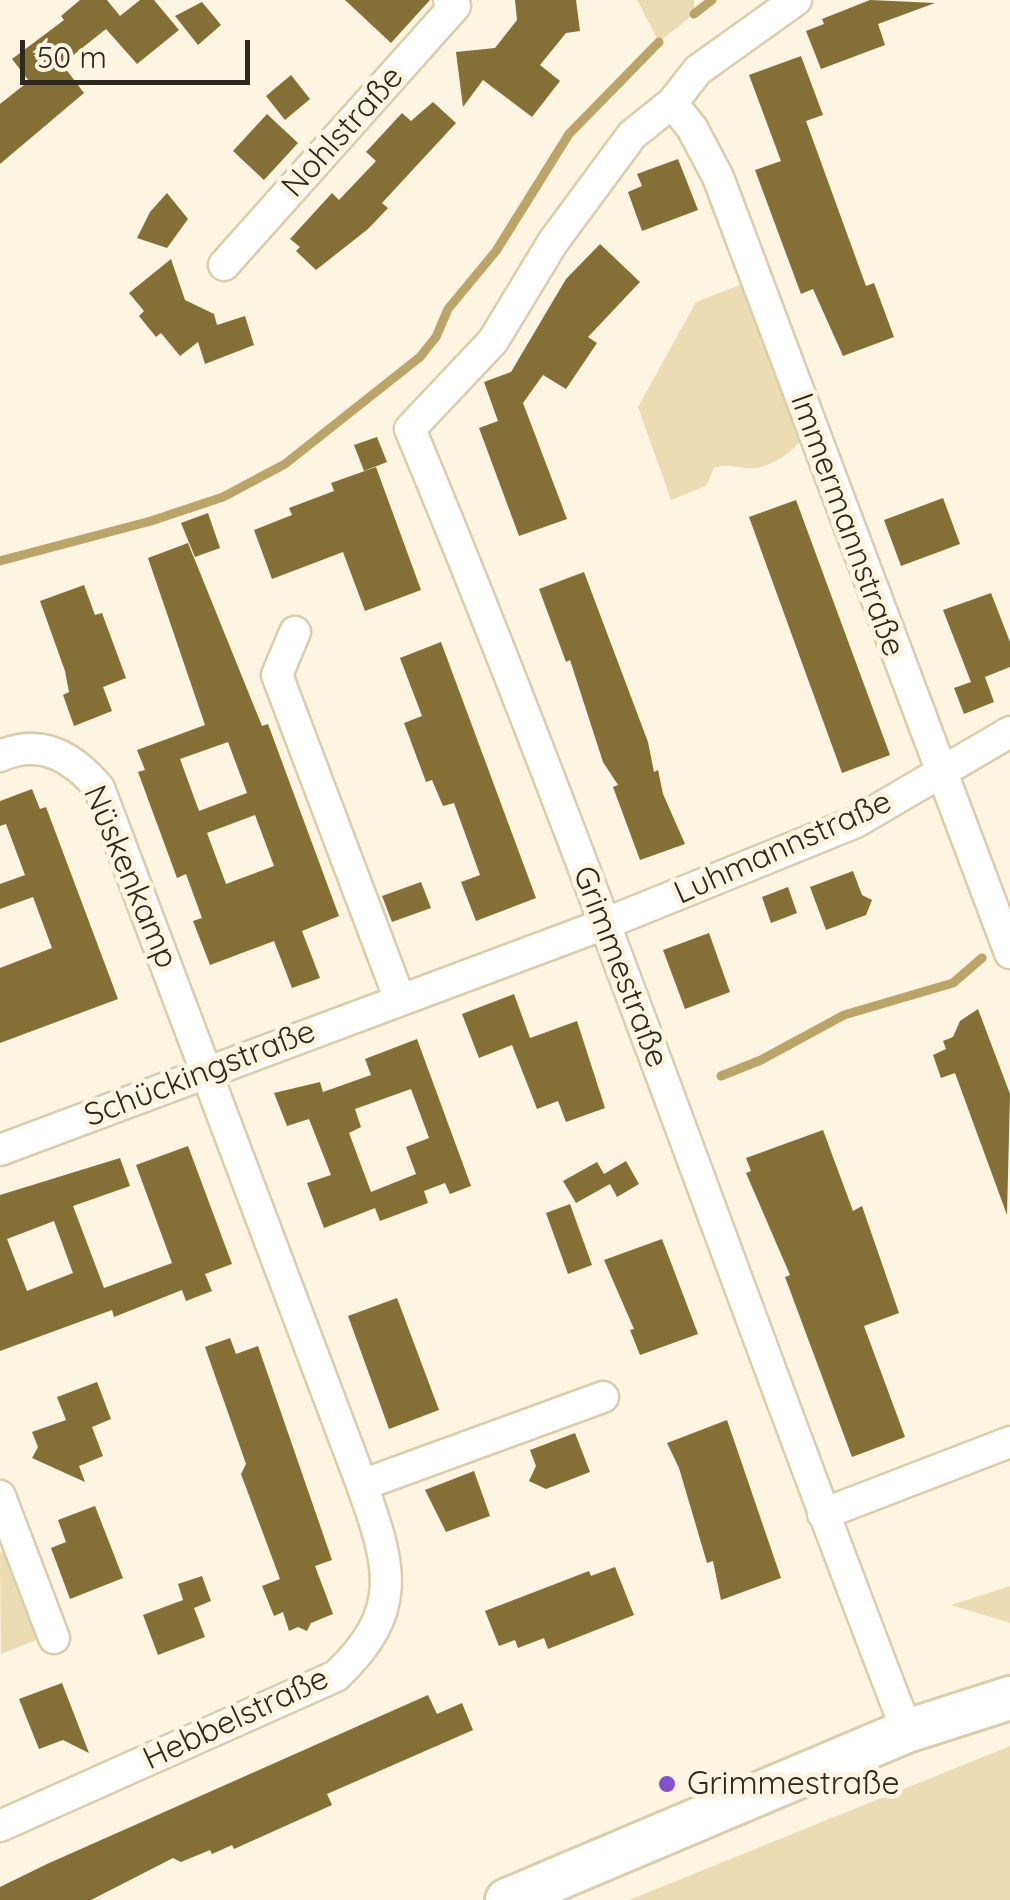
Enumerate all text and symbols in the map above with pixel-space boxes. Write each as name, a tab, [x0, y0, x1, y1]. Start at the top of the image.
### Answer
scale bar	[25, 20, 255, 82]
text: 50 m	[37, 38, 107, 76]
street label: Nohlstraße	[274, 59, 412, 205]
street label: Immermannstraße	[782, 388, 912, 662]
street label: Nüskenkamp	[74, 780, 186, 974]
street label: Luhmannstraße	[668, 783, 898, 913]
street label: Grimmestraße	[564, 861, 676, 1073]
street label: Schückingstraße	[79, 1012, 321, 1136]
street label: Hebbelstraße	[137, 1659, 335, 1779]
place label: Grimmestraße	[687, 1765, 900, 1803]
marker: Grimmestraße	[656, 1773, 678, 1795]

